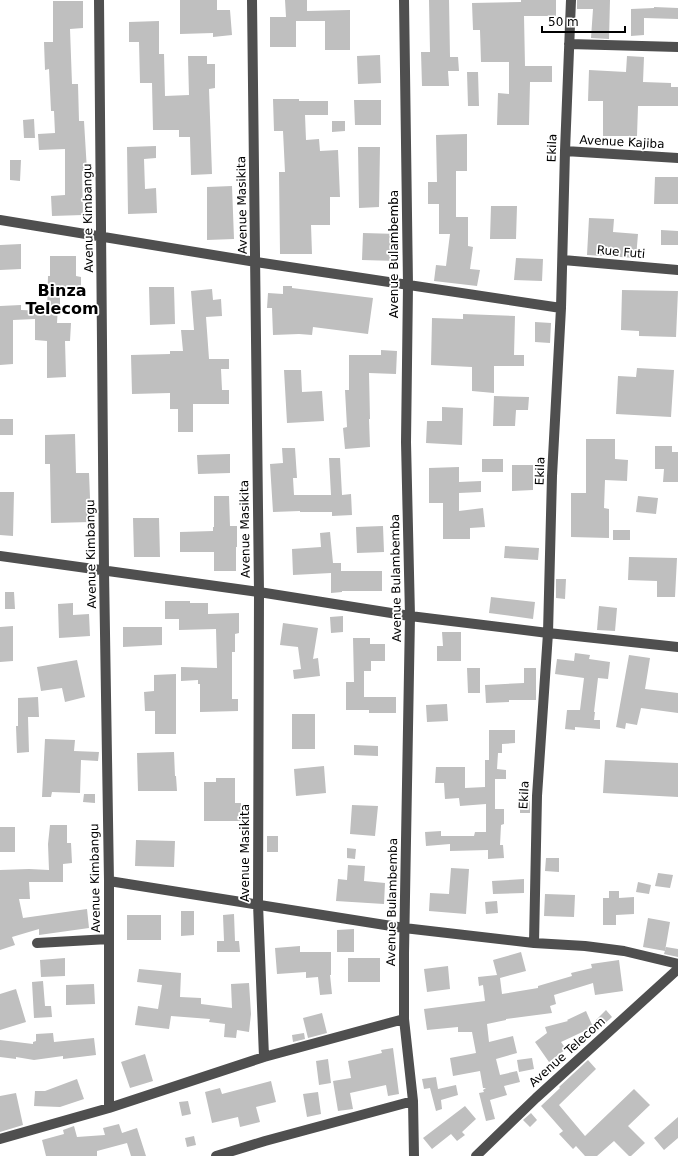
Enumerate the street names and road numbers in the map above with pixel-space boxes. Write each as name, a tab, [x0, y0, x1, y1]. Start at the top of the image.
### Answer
street label: Ekila	[545, 133, 559, 163]
street label: Avenue Kajiba	[579, 133, 665, 151]
street label: Avenue Masikita	[234, 156, 250, 254]
street label: Avenue Kimbangu	[80, 163, 96, 273]
street label: Avenue Bulambemba	[387, 190, 401, 318]
street label: Rue Futi	[596, 243, 646, 261]
street label: Ekila	[533, 456, 547, 486]
street label: Avenue Masikita	[237, 480, 253, 578]
street label: Avenue Kimbangu	[83, 499, 99, 609]
street label: Avenue Bulambemba	[388, 514, 404, 642]
street label: Ekila	[516, 780, 532, 810]
street label: Avenue Masikita	[238, 804, 252, 902]
street label: Avenue Kimbangu	[87, 823, 103, 933]
street label: Avenue Bulambemba	[384, 838, 400, 966]
street label: Avenue Telecom	[526, 1014, 608, 1090]

